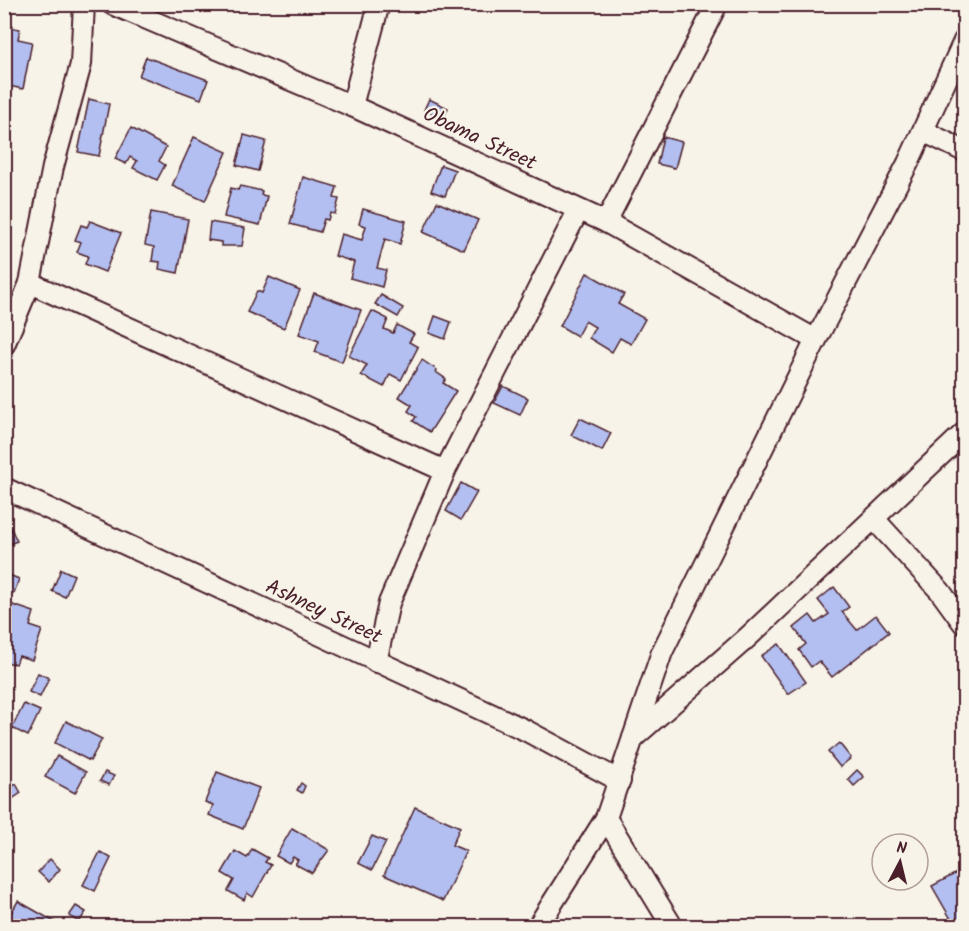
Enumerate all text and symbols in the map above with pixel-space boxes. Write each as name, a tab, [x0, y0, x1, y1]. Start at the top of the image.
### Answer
street label: Obama Street	[417, 99, 542, 180]
street label: Ashney Street	[260, 571, 388, 654]
north arrow	[870, 832, 930, 892]
text: N	[895, 836, 908, 862]

